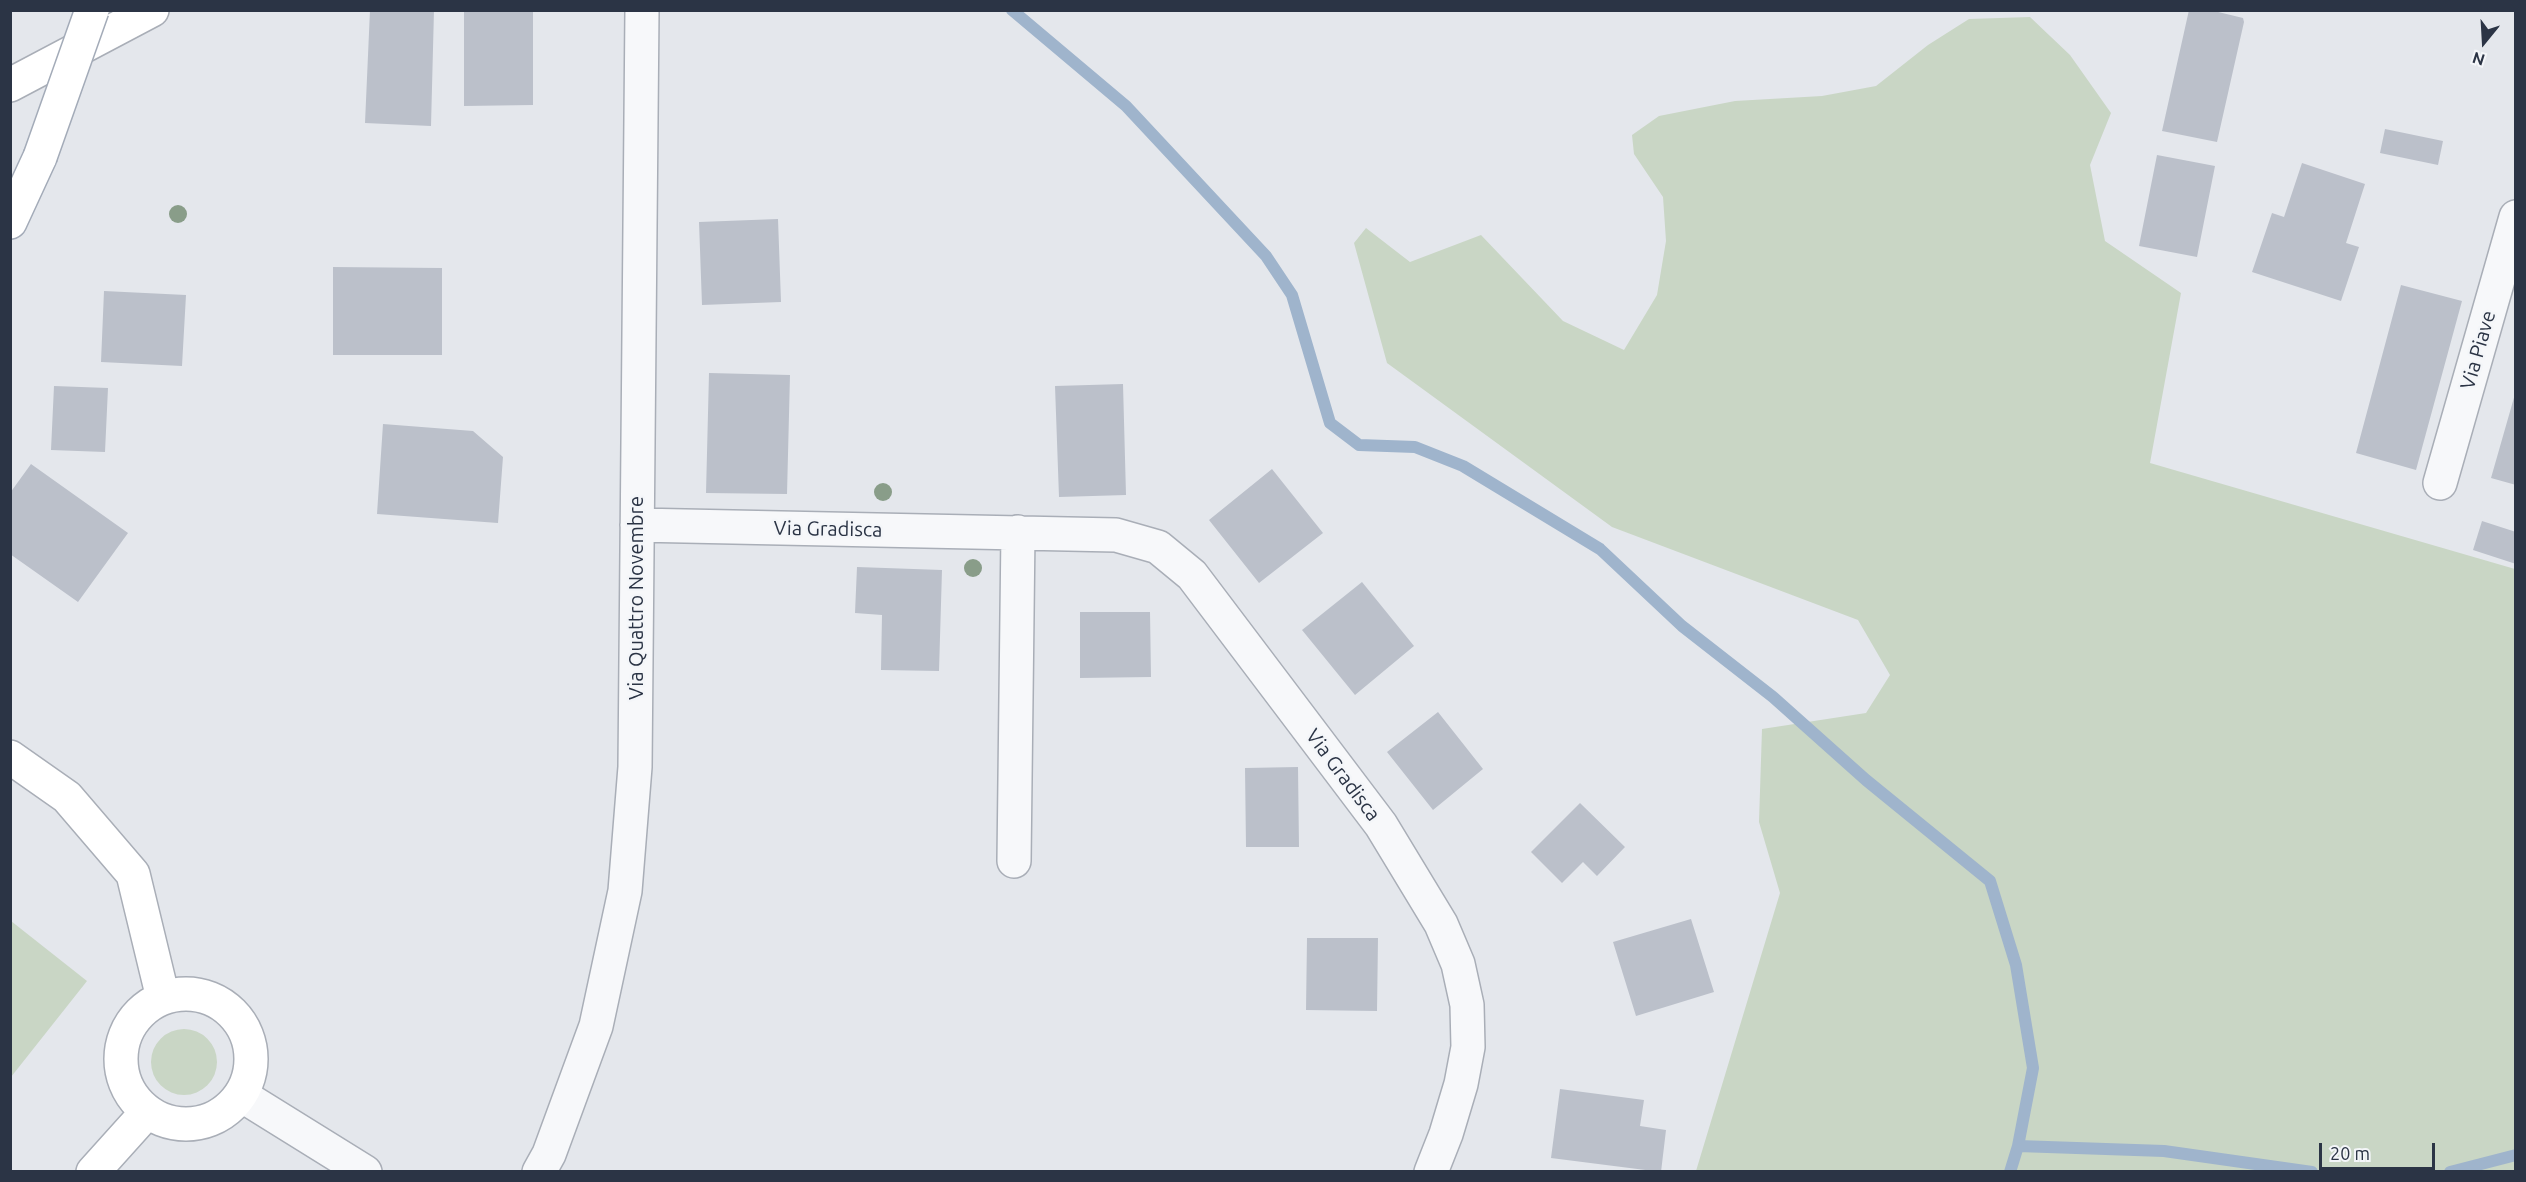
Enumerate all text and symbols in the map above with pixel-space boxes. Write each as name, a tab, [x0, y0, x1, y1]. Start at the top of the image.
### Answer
north arrow	[2454, 12, 2514, 72]
text: N	[2470, 49, 2487, 70]
street label: Via Piave	[2455, 308, 2501, 392]
street label: Via Quattro Novembre	[624, 496, 648, 700]
street label: Via Gradisca	[773, 516, 883, 542]
street label: Via Gradisca	[1301, 724, 1385, 826]
scale bar	[2322, 1131, 2438, 1169]
text: 20 m	[2330, 1143, 2370, 1163]

